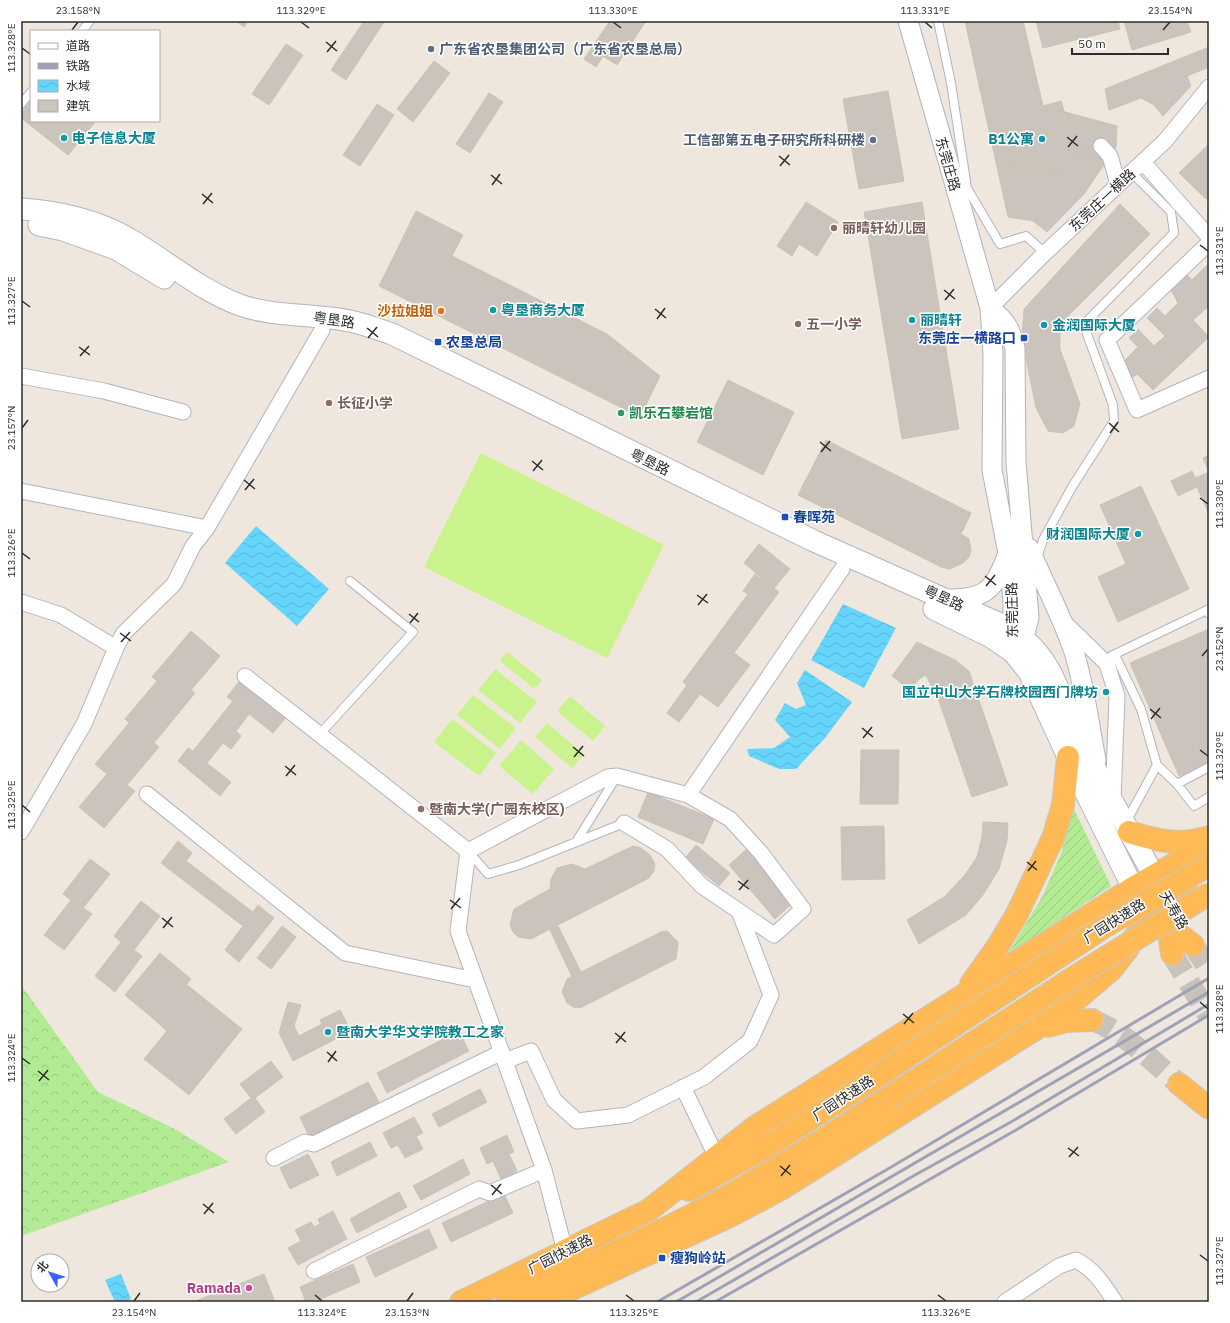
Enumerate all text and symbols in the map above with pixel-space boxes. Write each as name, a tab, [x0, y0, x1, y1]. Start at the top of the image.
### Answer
text: 23.158°N	[56, 4, 100, 17]
text: 113.329°E	[276, 4, 326, 17]
text: 113.330°E	[588, 4, 638, 17]
text: 113.331°E	[900, 4, 950, 17]
text: 23.154°N	[1148, 4, 1192, 17]
text: 113.328°E	[5, 23, 18, 73]
legend	[30, 30, 160, 122]
scale bar	[1072, 30, 1168, 56]
text: 50 m	[1078, 36, 1106, 51]
text: 道路	[66, 38, 90, 53]
place label: 广东省农垦集团公司（广东省农垦总局）	[439, 40, 691, 58]
marker: 广东省农垦集团公司（广东省农垦总局）	[426, 44, 436, 54]
text: 铁路	[66, 58, 90, 73]
text: 水域	[66, 78, 90, 93]
text: 建筑	[66, 98, 90, 113]
place label: 电子信息大厦	[72, 129, 156, 147]
place label: B1公寓	[988, 130, 1034, 148]
place label: 工信部第五电子研究所科研楼	[683, 131, 865, 149]
marker: 电子信息大厦	[59, 133, 69, 143]
marker: B1公寓	[1037, 134, 1047, 144]
marker: 工信部第五电子研究所科研楼	[868, 135, 878, 145]
street label: 东莞庄路	[932, 135, 964, 193]
street label: 东莞庄一横路	[1065, 165, 1139, 235]
place label: 丽晴轩幼儿园	[842, 219, 926, 237]
marker: 丽晴轩幼儿园	[829, 223, 839, 233]
text: 113.331°E	[1213, 226, 1226, 276]
text: 113.327°E	[5, 276, 18, 326]
place label: 粤垦商务大厦	[501, 301, 585, 319]
place label: 沙拉姐姐	[377, 302, 433, 320]
marker: 粤垦商务大厦	[488, 305, 498, 315]
marker: 沙拉姐姐	[436, 306, 446, 316]
street label: 粤垦路	[312, 308, 356, 332]
place label: 丽晴轩	[920, 311, 962, 329]
place label: 五一小学	[806, 315, 862, 333]
marker: 丽晴轩	[907, 315, 917, 325]
place label: 金润国际大厦	[1052, 316, 1136, 334]
marker: 五一小学	[793, 319, 803, 329]
marker: 金润国际大厦	[1039, 320, 1049, 330]
place label: 东莞庄一横路口	[918, 329, 1016, 347]
place label: 农垦总局	[446, 333, 502, 351]
marker: 东莞庄一横路口	[1019, 333, 1029, 343]
marker: 农垦总局	[433, 337, 443, 347]
place label: 长征小学	[337, 394, 393, 412]
marker: 长征小学	[324, 398, 334, 408]
place label: 凯乐石攀岩馆	[629, 404, 713, 422]
text: 23.157°N	[5, 406, 18, 450]
marker: 凯乐石攀岩馆	[616, 408, 626, 418]
street label: 粤垦路	[627, 445, 673, 479]
text: 113.330°E	[1213, 479, 1226, 529]
place label: 春晖苑	[793, 508, 835, 526]
marker: 春晖苑	[780, 512, 790, 522]
place label: 财润国际大厦	[1046, 525, 1130, 543]
text: 113.326°E	[5, 528, 18, 578]
marker: 财润国际大厦	[1133, 529, 1143, 539]
street label: 粤垦路	[921, 581, 967, 615]
street label: 东莞庄路	[1003, 582, 1021, 638]
text: 23.152°N	[1213, 627, 1226, 671]
place label: 国立中山大学石牌校园西门牌坊	[902, 683, 1098, 701]
marker: 国立中山大学石牌校园西门牌坊	[1101, 687, 1111, 697]
text: 113.329°E	[1213, 731, 1226, 781]
text: 113.325°E	[5, 780, 18, 830]
place label: 暨南大学(广园东校区)	[429, 800, 565, 818]
marker: 暨南大学(广园东校区)	[416, 804, 426, 814]
street label: 天寿路	[1156, 887, 1192, 933]
street label: 广园快速路	[1080, 895, 1148, 947]
text: 113.328°E	[1213, 984, 1226, 1034]
place label: 暨南大学华文学院教工之家	[336, 1023, 504, 1041]
marker: 暨南大学华文学院教工之家	[323, 1027, 333, 1037]
text: 113.324°E	[5, 1033, 18, 1083]
street label: 广园快速路	[809, 1071, 877, 1125]
street label: 广园快速路	[525, 1230, 595, 1278]
text: 113.327°E	[1213, 1236, 1226, 1286]
place label: 瘦狗岭站	[670, 1249, 726, 1267]
north arrow	[30, 1253, 70, 1293]
marker: 瘦狗岭站	[657, 1253, 667, 1263]
text: 北	[33, 1258, 51, 1275]
place label: Ramada	[187, 1279, 241, 1297]
marker: Ramada	[244, 1283, 254, 1293]
text: 23.154°N	[112, 1306, 156, 1319]
text: 113.324°E	[297, 1306, 347, 1319]
text: 23.153°N	[385, 1306, 429, 1319]
text: 113.325°E	[609, 1306, 659, 1319]
text: 113.326°E	[921, 1306, 971, 1319]

